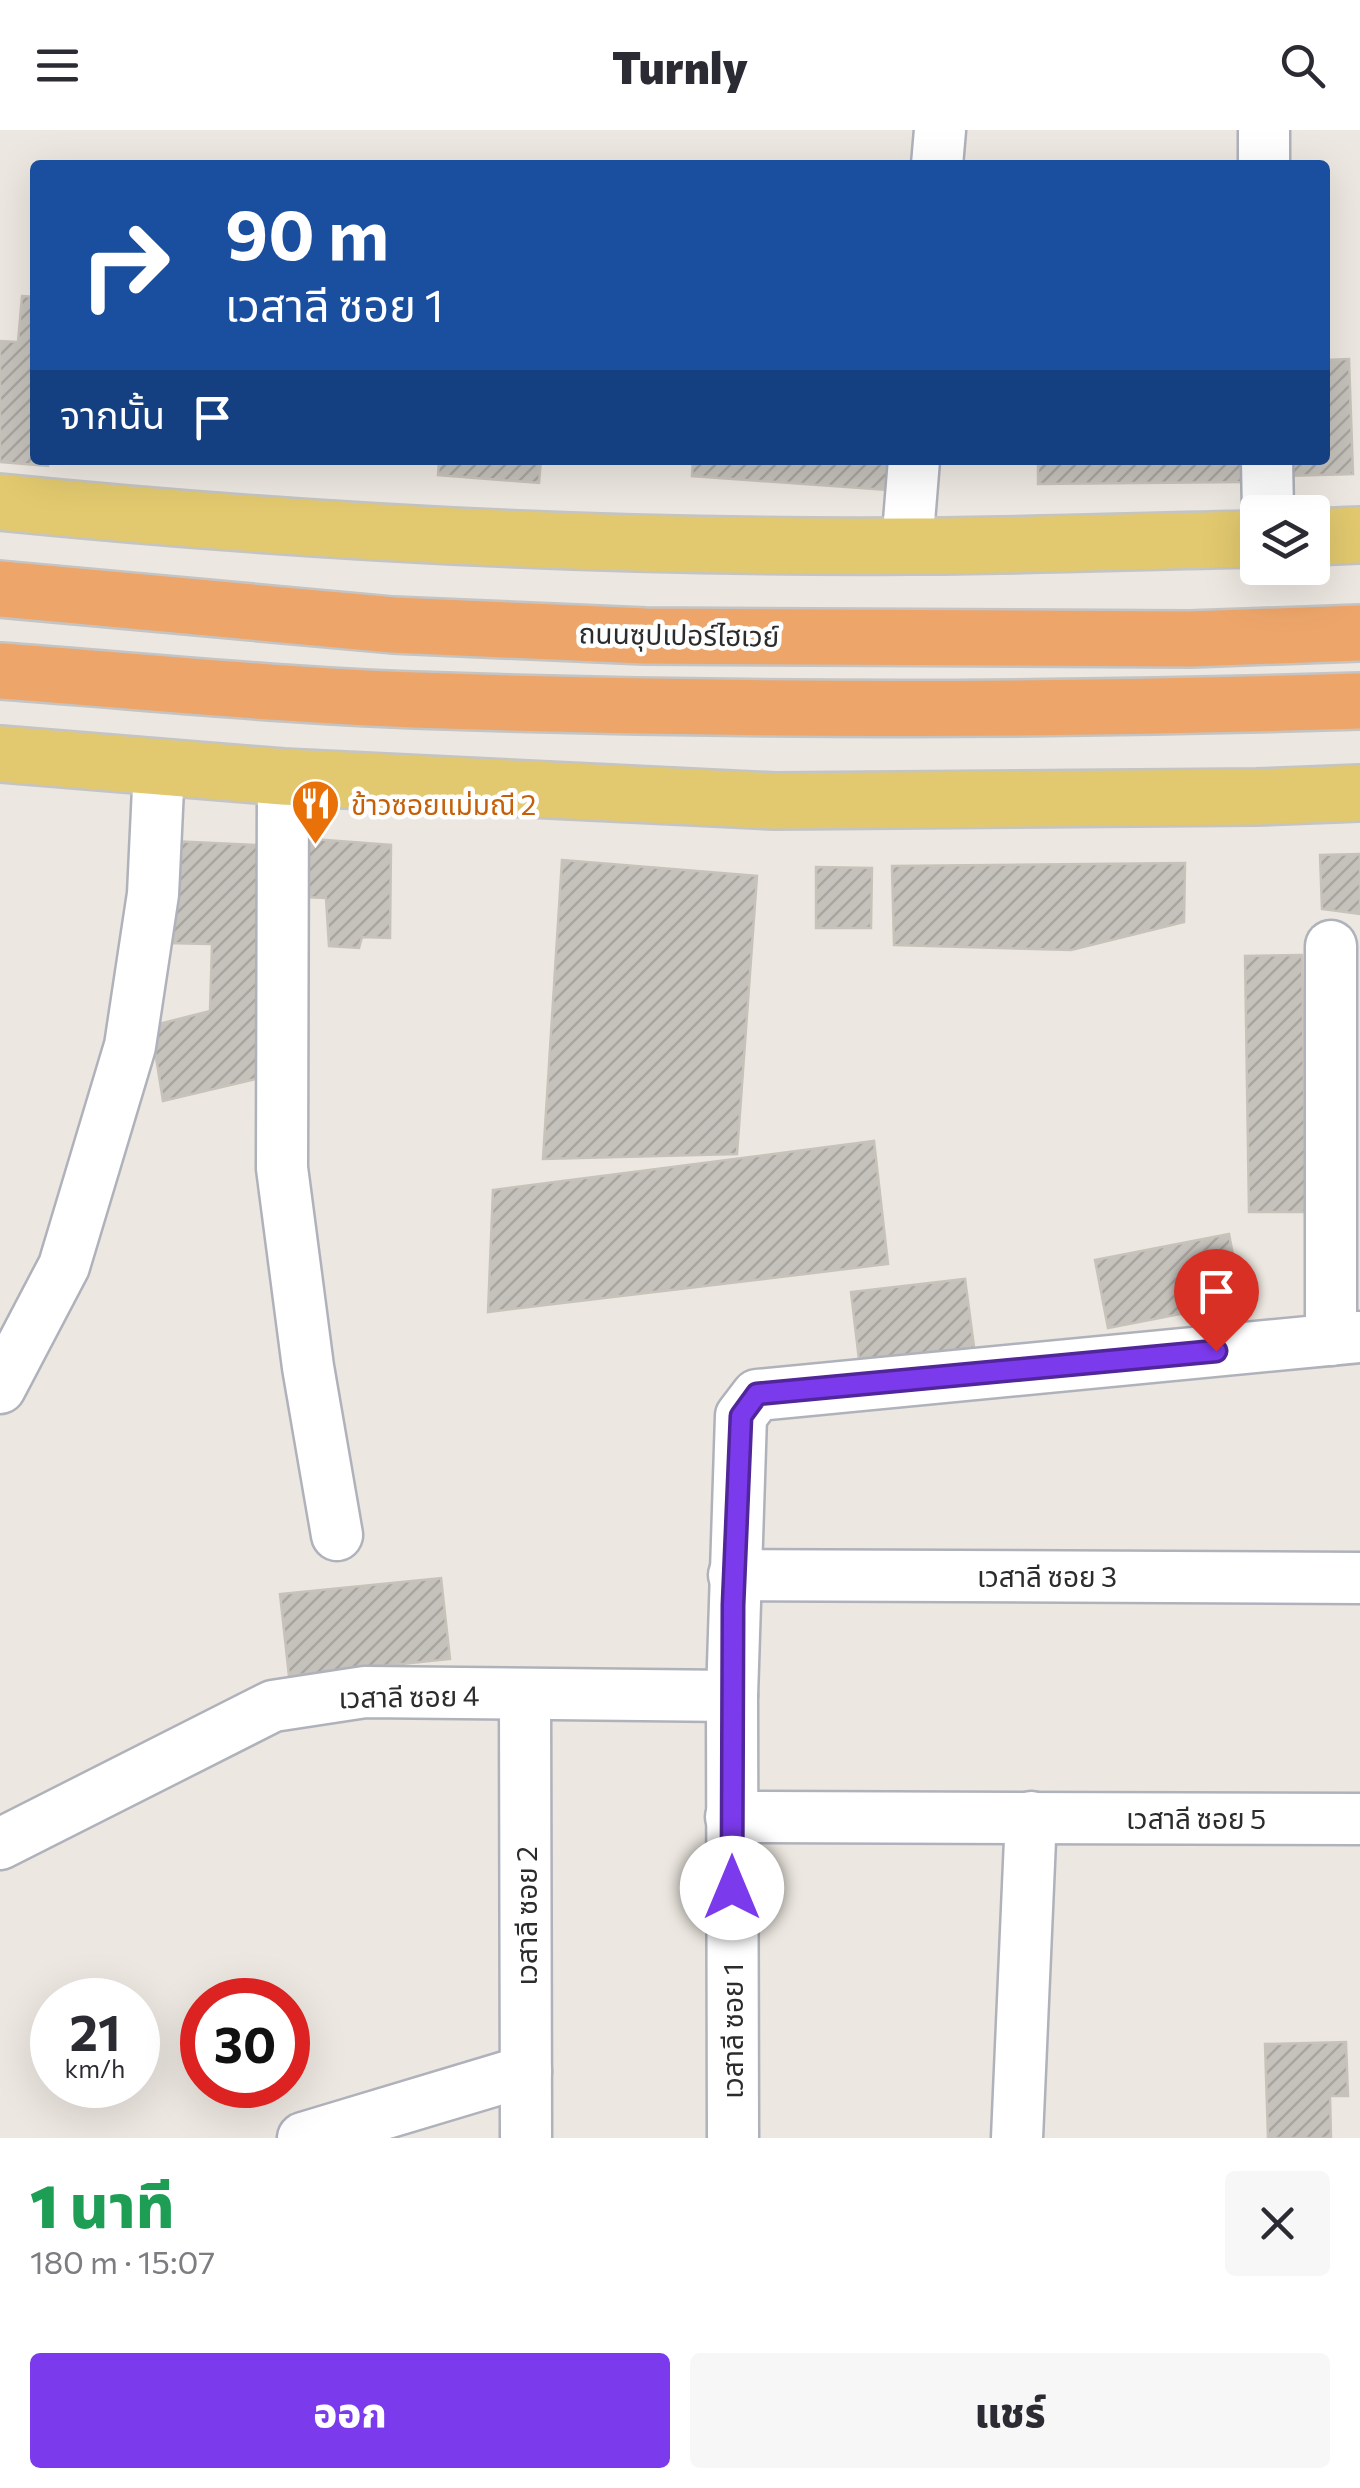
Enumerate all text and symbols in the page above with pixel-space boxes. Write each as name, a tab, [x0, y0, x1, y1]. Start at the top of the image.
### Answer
icon: menu	[30, 38, 85, 93]
text: Turnly	[612, 38, 748, 93]
icon: search	[1275, 38, 1330, 93]
text: 90 m	[225, 189, 389, 274]
icon: right	[60, 200, 190, 330]
text: เวสาลี ซอย 1	[225, 276, 444, 331]
text: จากนั้น	[60, 390, 165, 437]
icon: arrive	[185, 390, 240, 445]
map controls	[1240, 495, 1330, 585]
button: layers	[1240, 495, 1330, 585]
street label: ถนนซุปเปอร์ไฮเวย์	[578, 615, 780, 654]
restaurant icon: ข้าวซอยแม่มณี 2	[290, 778, 342, 846]
place label: ข้าวซอยแม่มณี 2	[351, 787, 536, 821]
pin	[1174, 1249, 1259, 1352]
icon: arrive	[1189, 1264, 1244, 1319]
street label: เวสาลี ซอย 3	[977, 1559, 1117, 1593]
street label: เวสาลี ซอย 4	[338, 1678, 480, 1714]
street label: เวสาลี ซอย 5	[1126, 1801, 1266, 1835]
position arrow	[680, 1836, 784, 1940]
street label: เวสาลี ซอย 2	[509, 1846, 543, 1986]
street label: เวสาลี ซอย 1	[715, 1963, 749, 2099]
speed limit sign: 30	[180, 1978, 310, 2108]
text: 21	[69, 2000, 121, 2061]
text: km/h	[65, 2053, 125, 2083]
text: 1 นาที	[30, 2167, 175, 2240]
button: close	[1225, 2171, 1330, 2276]
text: 180 m · 15:07	[30, 2241, 215, 2281]
button: ออก	[30, 2353, 670, 2468]
button: แชร์	[690, 2353, 1330, 2468]

